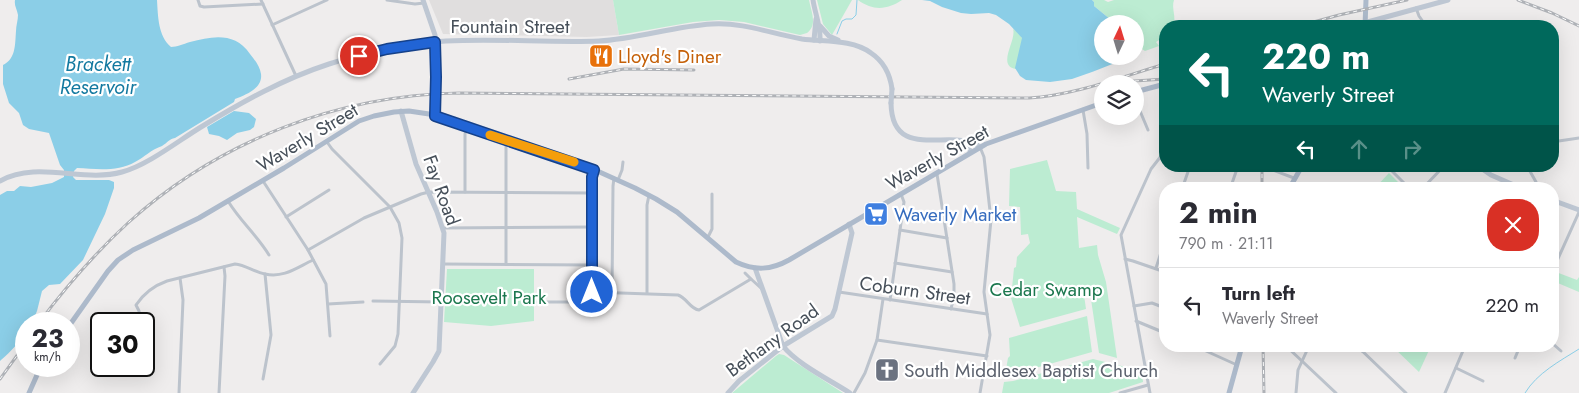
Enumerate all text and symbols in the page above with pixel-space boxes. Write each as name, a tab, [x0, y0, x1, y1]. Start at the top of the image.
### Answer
street label: Fountain Street	[451, 13, 570, 40]
north arrow	[1094, 15, 1144, 65]
map controls	[1094, 15, 1144, 125]
text: 220 m	[1262, 32, 1370, 82]
pin	[338, 35, 380, 77]
icon: left	[1179, 40, 1244, 105]
icon: arrive	[345, 42, 373, 70]
restaurant icon: Lloyd's Diner	[588, 43, 614, 69]
place label: Lloyd's Diner	[618, 43, 722, 70]
water label: Brackett Reservoir	[60, 50, 138, 102]
button: layers	[1094, 75, 1144, 125]
text: Waverly Street	[1262, 78, 1394, 110]
street label: Waverly Street	[251, 96, 363, 178]
street label: Waverly Street	[881, 118, 994, 197]
icon: left	[1292, 135, 1320, 163]
icon: ahead	[1345, 135, 1373, 163]
icon: right	[1398, 135, 1426, 163]
street label: Fay Road	[416, 151, 467, 229]
text: 2 min	[1179, 191, 1258, 234]
button: close	[1487, 199, 1539, 251]
supermarket icon: Waverly Market	[863, 201, 889, 227]
place label: Waverly Market	[894, 201, 1017, 228]
text: 790 m · 21:11	[1179, 232, 1273, 255]
position arrow	[565, 265, 617, 317]
street label: Coburn Street	[858, 269, 973, 312]
park label: Cedar Swamp	[989, 276, 1103, 303]
text: Turn left	[1222, 280, 1295, 307]
park label: Roosevelt Park	[432, 284, 547, 311]
icon: left	[1179, 291, 1207, 319]
text: 220 m	[1485, 292, 1539, 319]
street label: Bethany Road	[720, 297, 824, 383]
text: Waverly Street	[1222, 307, 1318, 330]
speed limit sign: 30	[90, 312, 155, 377]
text: 23	[32, 320, 63, 356]
text: km/h	[34, 348, 61, 366]
church icon: South Middlesex Baptist Church	[874, 357, 900, 383]
place label: South Middlesex Baptist Church	[904, 357, 1158, 384]

